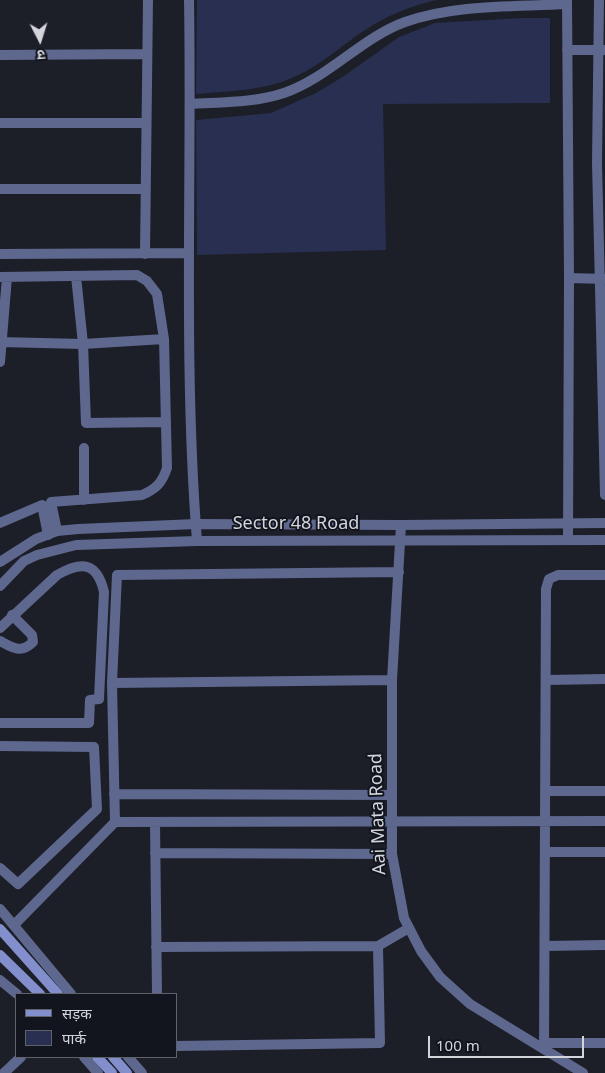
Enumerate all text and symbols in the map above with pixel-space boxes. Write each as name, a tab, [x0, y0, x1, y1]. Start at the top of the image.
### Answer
north arrow	[15, 15, 65, 65]
text: उ	[36, 46, 46, 65]
street label: Sector 48 Road	[233, 513, 359, 535]
street label: Aai Mata Road	[365, 753, 391, 875]
legend	[15, 993, 178, 1058]
text: सड़क	[62, 1003, 92, 1023]
scale bar	[430, 1026, 586, 1058]
text: पार्क	[62, 1028, 86, 1048]
text: 100 m	[436, 1035, 480, 1055]

